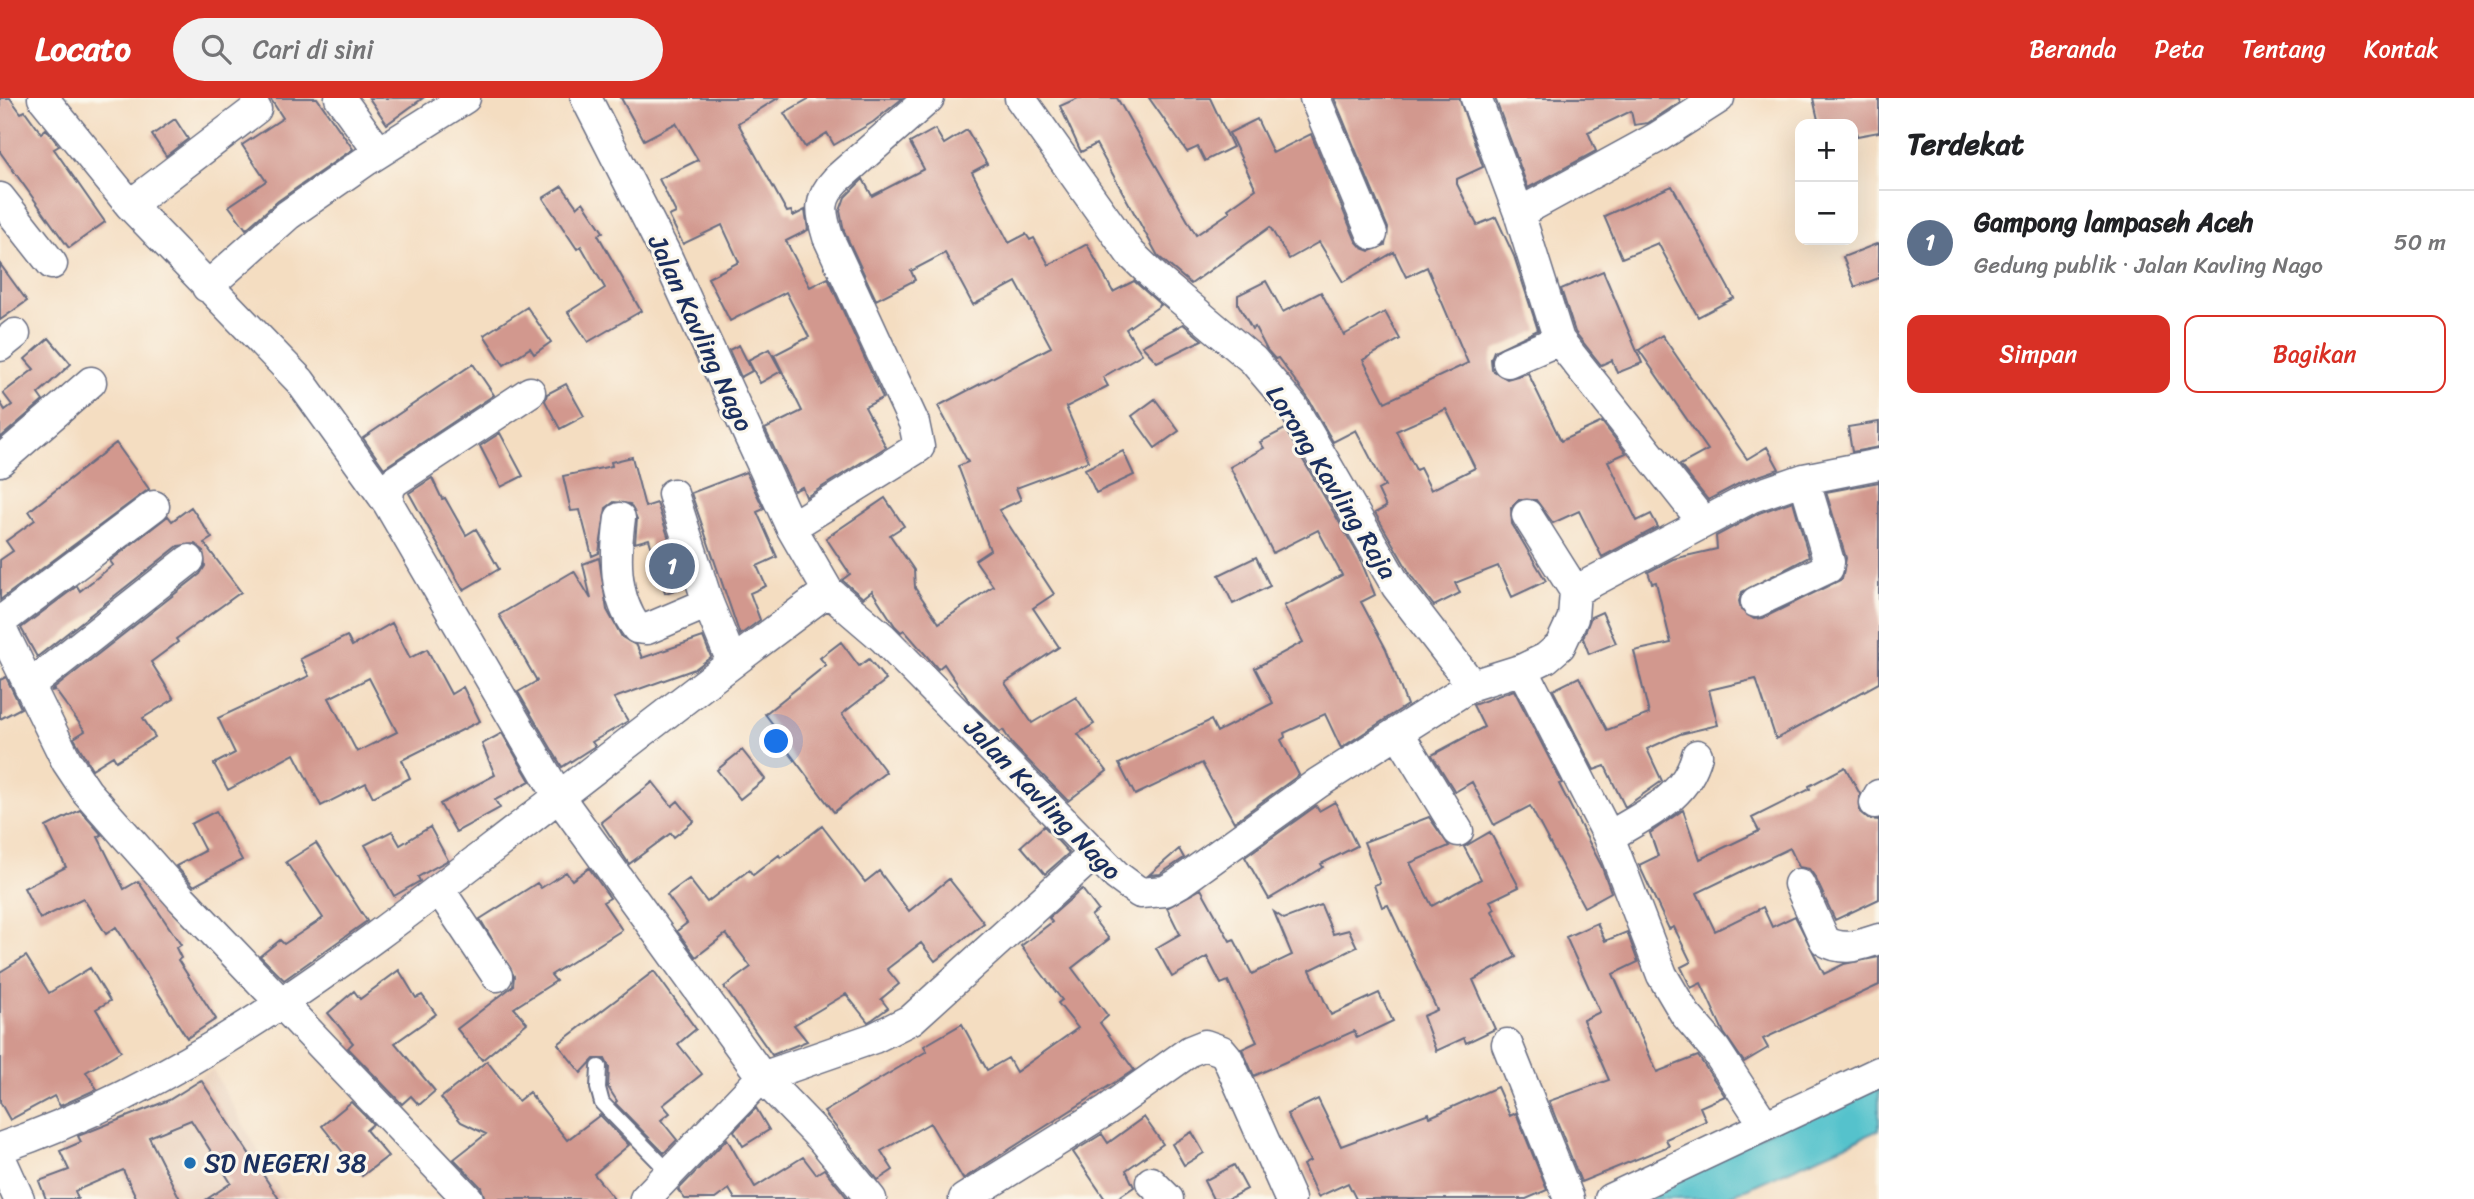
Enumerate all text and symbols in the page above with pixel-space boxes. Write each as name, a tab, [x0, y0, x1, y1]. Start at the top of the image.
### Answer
search box	[173, 18, 663, 81]
text: Locato	[35, 20, 131, 78]
text: Cari di sini	[253, 26, 373, 72]
text: Beranda	[2029, 28, 2116, 70]
text: Peta	[2154, 28, 2204, 70]
text: Tentang	[2242, 28, 2326, 70]
text: Kontak	[2364, 28, 2439, 70]
icon: search	[197, 30, 235, 68]
text: Terdekat	[1907, 117, 2024, 171]
map controls	[1795, 119, 1858, 245]
button: +	[1795, 119, 1858, 182]
button: −	[1795, 182, 1858, 245]
text: Gampong lampaseh Aceh	[1974, 199, 2253, 245]
text: 1	[1925, 222, 1935, 263]
text: 50 m	[2394, 222, 2446, 263]
street label: Jalan Kavling Nago	[635, 226, 767, 439]
text: Gedung publik · Jalan Kavling Nago	[1974, 245, 2323, 286]
button: Simpan	[1907, 315, 2170, 393]
button: Bagikan	[2184, 315, 2446, 393]
street label: Lorong Kavling Raja	[1253, 375, 1411, 589]
pin: 1	[649, 540, 695, 592]
street label: Jalan Kavling Nago	[952, 706, 1134, 892]
your location	[759, 724, 793, 758]
place label: SD NEGERI 38	[204, 1140, 367, 1186]
marker: SD NEGERI 38	[182, 1155, 198, 1171]

